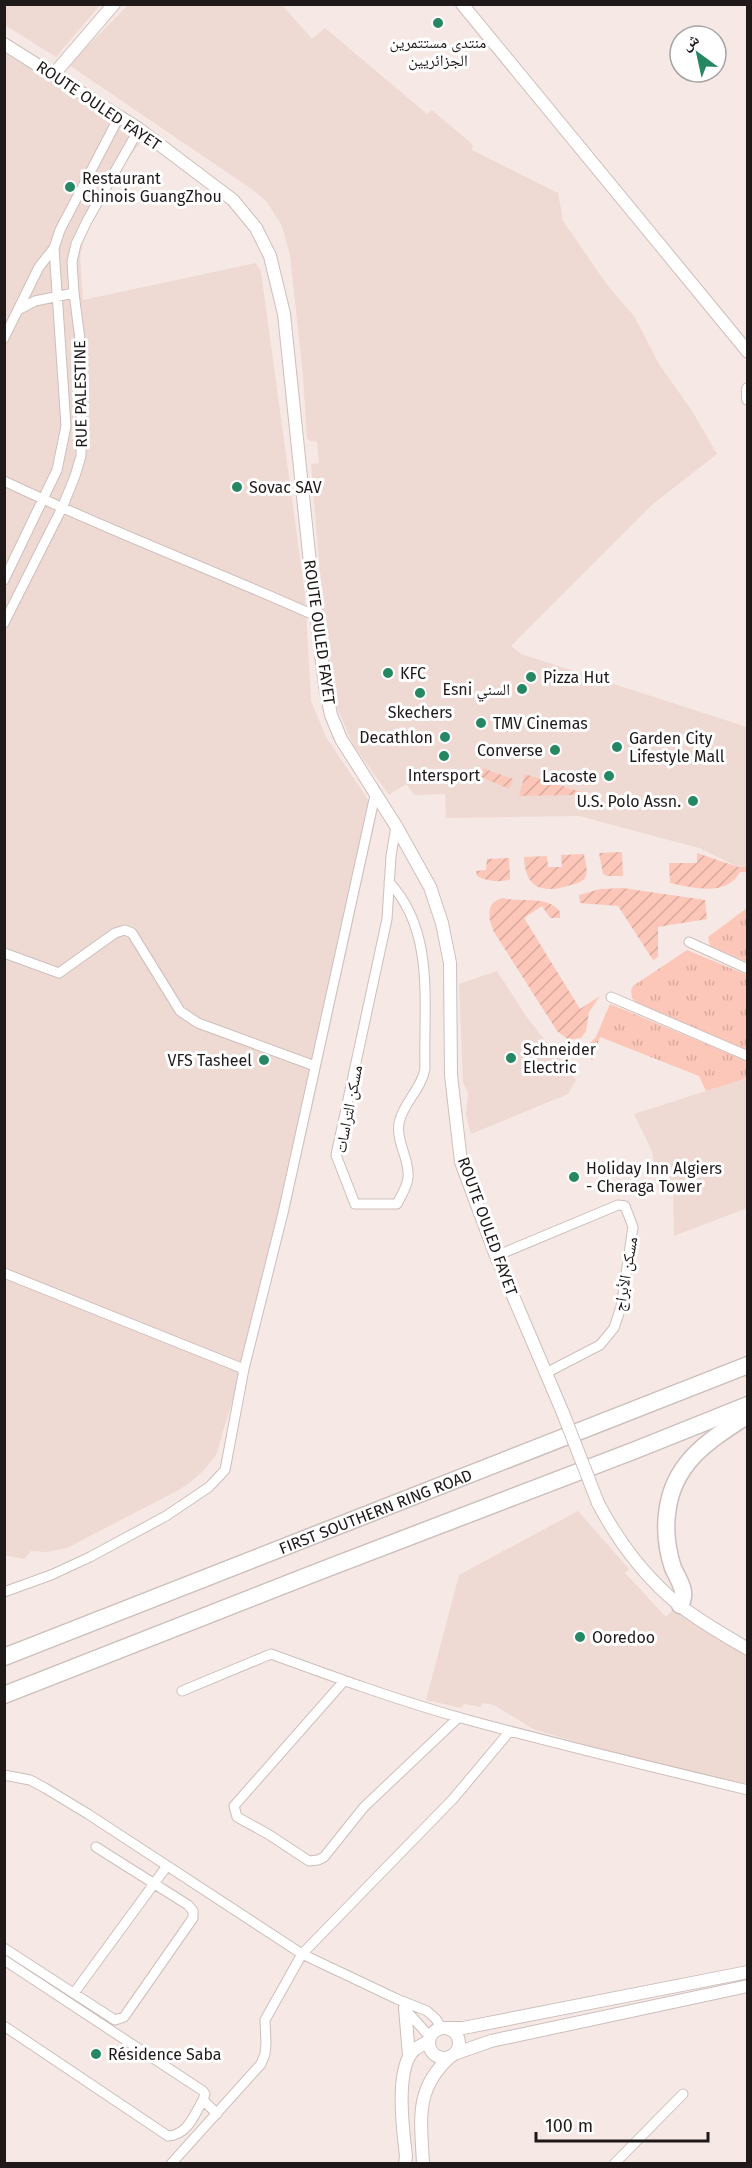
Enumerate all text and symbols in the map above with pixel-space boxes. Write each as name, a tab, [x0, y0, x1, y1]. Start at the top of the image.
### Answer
marker: منتدى مستتمرين الجزائريين	[431, 16, 445, 30]
north arrow	[668, 24, 728, 84]
text: ش	[678, 29, 702, 54]
place label: منتدى مستتمرين الجزائريين	[390, 33, 486, 71]
street label: ROUTE OULED FAYET	[33, 57, 165, 155]
place label: Restaurant Chinois GuangZhou	[82, 169, 222, 206]
marker: Restaurant Chinois GuangZhou	[63, 180, 77, 194]
street label: RUE PALESTINE	[70, 340, 91, 448]
place label: Sovac SAV	[249, 478, 322, 497]
marker: Sovac SAV	[230, 480, 244, 494]
street label: ROUTE OULED FAYET	[300, 558, 339, 706]
place label: KFC	[400, 664, 426, 683]
marker: KFC	[381, 666, 395, 680]
place label: Pizza Hut	[543, 668, 610, 687]
marker: Pizza Hut	[524, 670, 538, 684]
place label: Esni السني	[442, 680, 510, 702]
marker: Esni السني	[515, 682, 529, 696]
marker: Skechers	[413, 686, 427, 700]
place label: Skechers	[388, 703, 452, 722]
place label: TMV Cinemas	[493, 714, 588, 733]
marker: TMV Cinemas	[474, 716, 488, 730]
place label: Decathlon	[359, 728, 433, 747]
place label: Garden City Lifestyle Mall	[629, 729, 725, 766]
marker: Decathlon	[438, 730, 452, 744]
marker: Garden City Lifestyle Mall	[610, 740, 624, 754]
place label: Converse	[477, 741, 543, 760]
marker: Converse	[548, 743, 562, 757]
marker: Intersport	[437, 749, 451, 763]
place label: Intersport	[408, 766, 481, 785]
place label: Lacoste	[542, 767, 597, 786]
marker: Lacoste	[602, 769, 616, 783]
place label: U.S. Polo Assn.	[576, 792, 681, 811]
marker: U.S. Polo Assn.	[686, 794, 700, 808]
place label: Schneider Electric	[523, 1040, 597, 1077]
place label: VFS Tasheel	[168, 1051, 252, 1070]
marker: Schneider Electric	[504, 1051, 518, 1065]
marker: VFS Tasheel	[257, 1053, 271, 1067]
street label: مسكن التراسات	[331, 1064, 367, 1155]
street label: ROUTE OULED FAYET	[454, 1154, 522, 1299]
place label: Holiday Inn Algiers - Cheraga Tower	[586, 1159, 722, 1196]
marker: Holiday Inn Algiers - Cheraga Tower	[567, 1170, 581, 1184]
street label: مسكن الأبراج	[610, 1235, 642, 1313]
street label: FIRST SOUTHERN RING ROAD	[276, 1465, 475, 1558]
place label: Ooredoo	[592, 1628, 655, 1647]
marker: Ooredoo	[573, 1630, 587, 1644]
place label: Résidence Saba	[108, 2045, 222, 2064]
marker: Résidence Saba	[89, 2047, 103, 2061]
scale bar	[536, 2105, 708, 2143]
text: 100 m	[545, 2115, 593, 2137]

